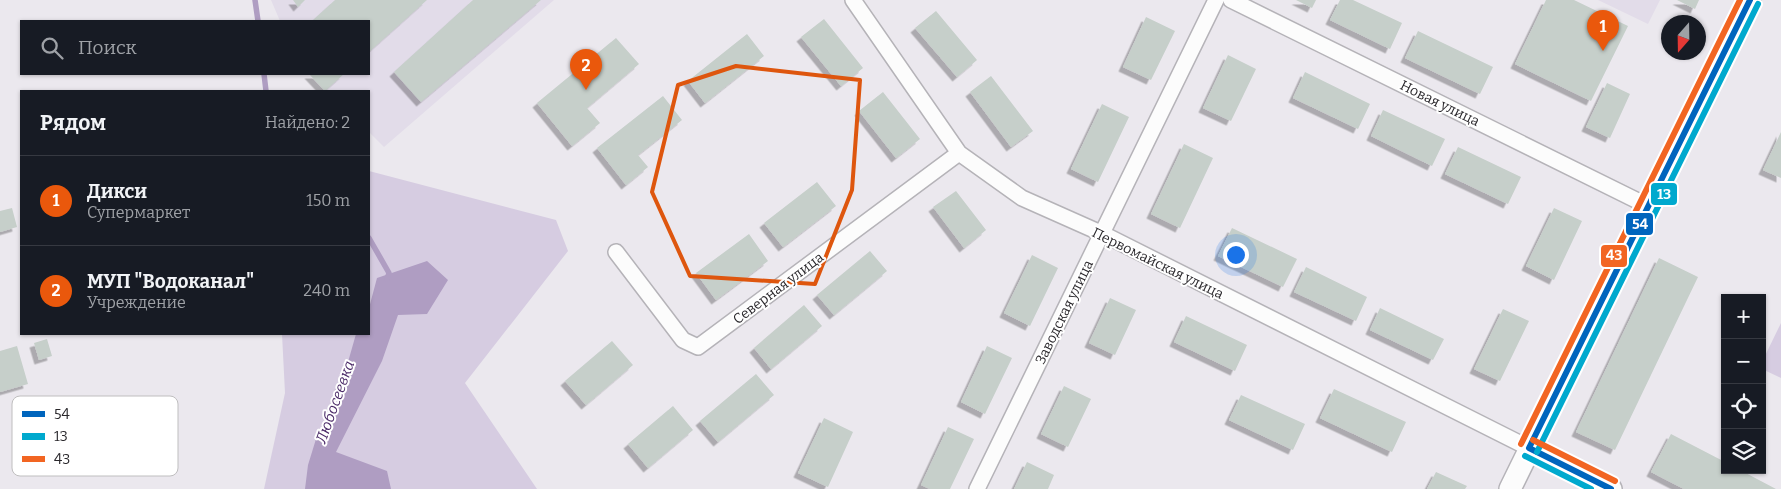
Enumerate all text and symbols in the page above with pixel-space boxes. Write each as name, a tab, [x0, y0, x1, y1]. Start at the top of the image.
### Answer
pin: 1	[1587, 10, 1619, 51]
north arrow	[1661, 15, 1706, 60]
search box	[20, 20, 370, 75]
icon: search	[38, 34, 66, 62]
text: Поиск	[78, 36, 137, 59]
pin: 2	[570, 49, 602, 90]
street label: Новая улица	[1397, 77, 1483, 130]
text: Рядом	[40, 110, 106, 136]
text: Найдено: 2	[265, 113, 350, 132]
text: Дикси	[87, 180, 147, 203]
line badge: 13	[1650, 182, 1678, 206]
text: 13	[1657, 186, 1671, 203]
text: 1	[53, 191, 59, 210]
text: 150 m	[306, 191, 350, 210]
text: Супермаркет	[87, 203, 190, 222]
line badge: 54	[1625, 212, 1654, 236]
text: 54	[1632, 216, 1649, 233]
street label: Первомайская улица	[1089, 224, 1227, 303]
your location	[1223, 242, 1249, 268]
line badge: 43	[1600, 244, 1628, 268]
text: 43	[1606, 247, 1622, 264]
street label: Северная улица	[730, 249, 827, 328]
street label: Заводская улица	[1032, 257, 1097, 367]
text: МУП "Водоканал"	[87, 270, 254, 293]
text: 2	[51, 281, 61, 300]
text: 240 m	[303, 281, 350, 300]
text: Учреждение	[87, 293, 186, 312]
map controls	[1721, 294, 1766, 474]
button: +	[1721, 294, 1766, 339]
button: −	[1721, 339, 1766, 384]
water label: Любосеевка	[311, 358, 358, 447]
button: locate	[1721, 384, 1766, 429]
legend	[12, 396, 178, 476]
text: 54	[54, 406, 70, 423]
text: 13	[54, 428, 68, 445]
button: layers	[1721, 429, 1766, 474]
text: 43	[54, 451, 70, 468]

